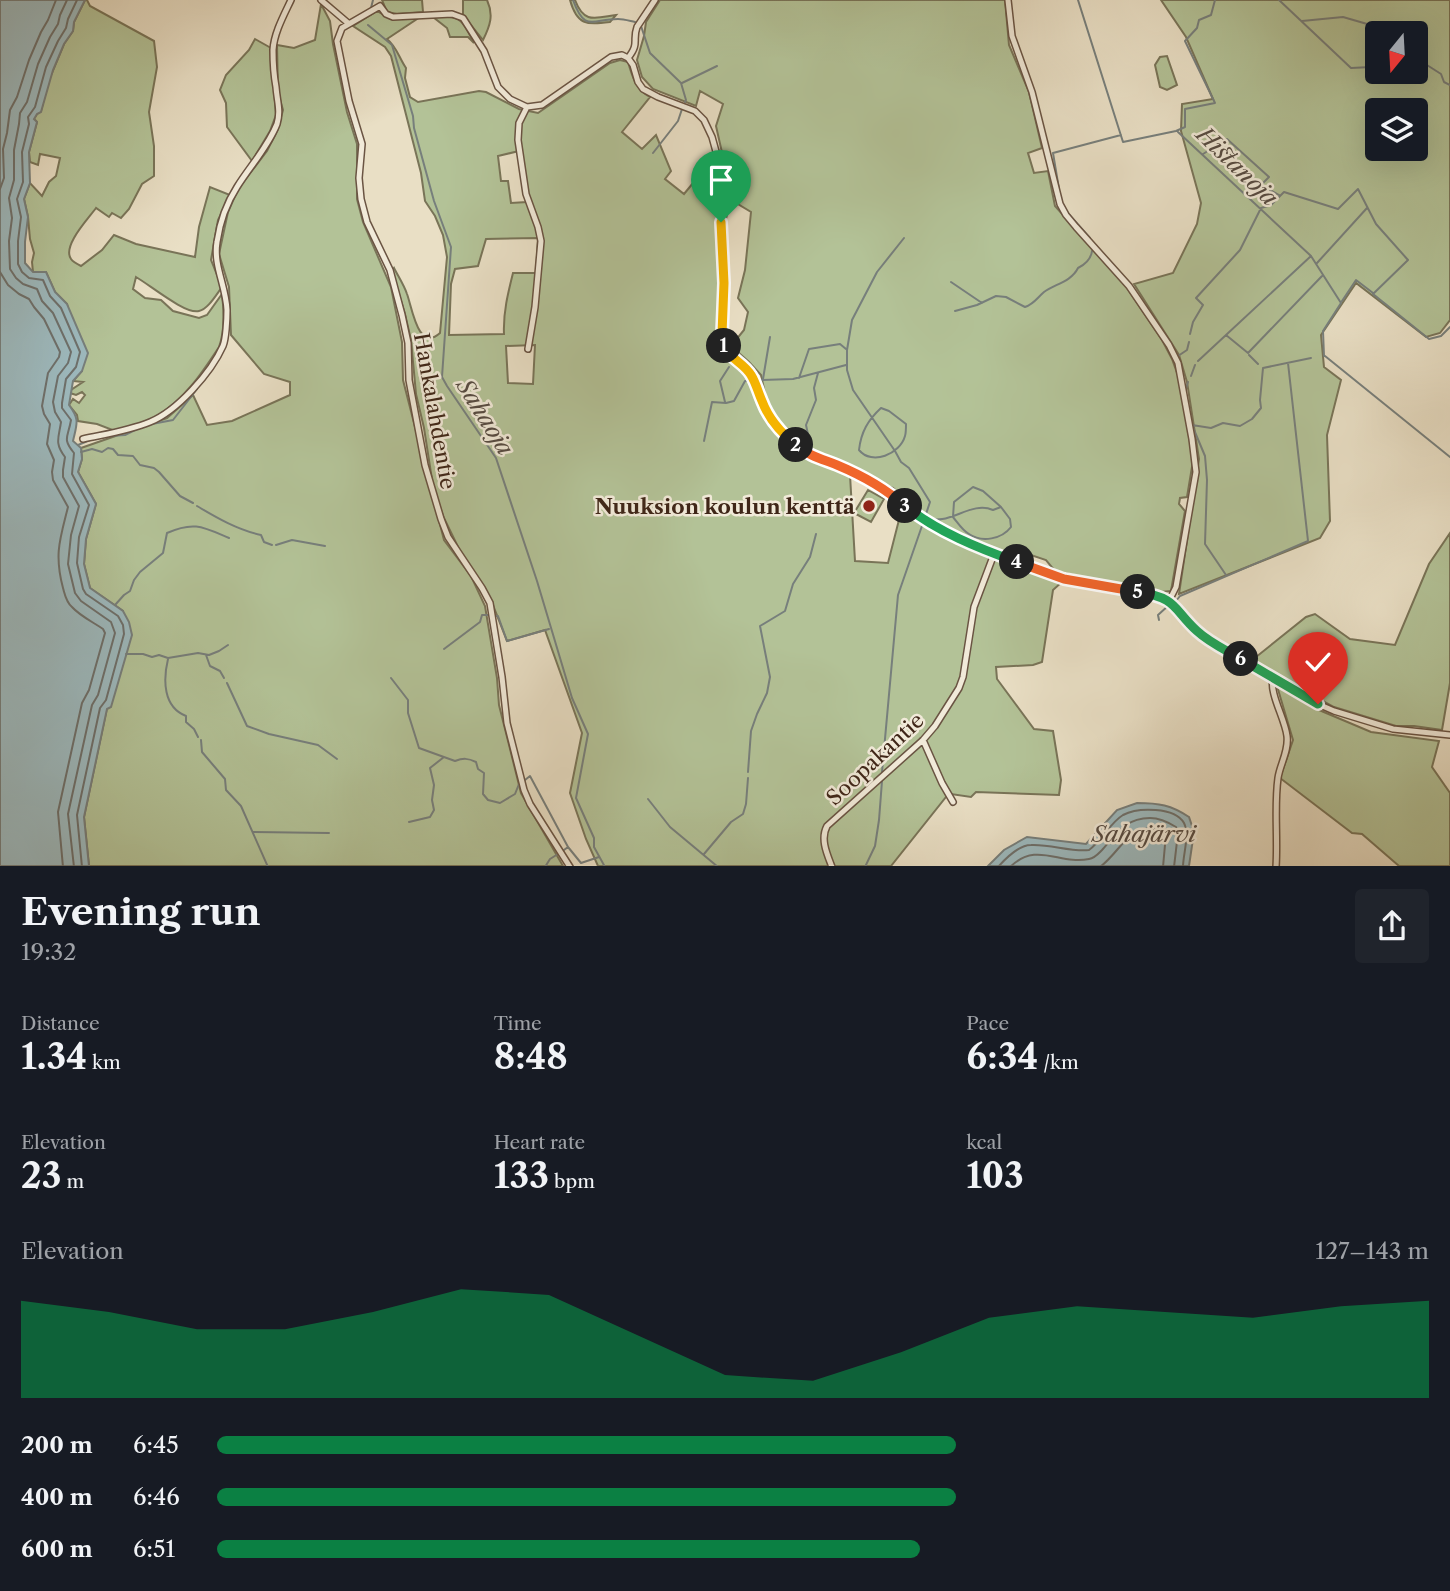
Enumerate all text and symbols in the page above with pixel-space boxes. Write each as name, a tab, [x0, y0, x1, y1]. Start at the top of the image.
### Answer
north arrow	[1365, 21, 1428, 84]
map controls	[1365, 21, 1428, 161]
button: layers	[1365, 98, 1428, 161]
water label: Histanoja	[1189, 119, 1284, 212]
pin	[691, 150, 751, 222]
icon: arrive	[702, 161, 740, 199]
pin: 1	[706, 328, 742, 364]
street label: Hankalahdentie	[409, 331, 461, 491]
text: 1	[719, 334, 728, 357]
water label: Sahaoja	[450, 372, 520, 461]
pin: 2	[778, 428, 814, 462]
text: 2	[790, 433, 801, 456]
pin: 3	[888, 489, 922, 524]
place label: Nuuksion koulun kenttä	[595, 494, 856, 519]
text: 3	[899, 494, 910, 517]
marker: Nuuksion koulun kenttä	[861, 498, 877, 514]
pin: 4	[1000, 544, 1034, 580]
text: 4	[1011, 550, 1022, 573]
pin: 5	[1120, 574, 1156, 610]
text: 5	[1132, 580, 1143, 603]
pin	[1288, 632, 1348, 704]
pin: 6	[1224, 642, 1258, 676]
icon: check	[1299, 643, 1337, 681]
text: 6	[1235, 647, 1246, 670]
street label: Soopakantie	[821, 708, 929, 810]
water label: Sahajärvi	[1090, 820, 1198, 848]
text: Evening run	[21, 888, 261, 935]
button: share	[1355, 889, 1429, 963]
text: 19:32	[21, 938, 77, 966]
text: Distance	[21, 1012, 100, 1035]
text: Time	[494, 1012, 542, 1035]
text: Pace	[966, 1012, 1009, 1035]
text: 1.34	[21, 1035, 87, 1078]
text: 8:48	[494, 1035, 568, 1078]
text: 6:34	[966, 1035, 1038, 1078]
text: km	[87, 1051, 121, 1074]
text: /km	[1038, 1051, 1079, 1074]
text: Elevation	[21, 1131, 106, 1154]
text: Heart rate	[494, 1131, 585, 1154]
text: kcal	[966, 1131, 1002, 1154]
text: 23	[21, 1154, 61, 1197]
text: 133	[494, 1154, 549, 1197]
text: 103	[966, 1154, 1024, 1197]
text: m	[61, 1170, 84, 1193]
text: bpm	[549, 1170, 595, 1193]
text: Elevation	[21, 1237, 124, 1265]
text: 127–143 m	[1315, 1237, 1429, 1265]
text: 200 m	[21, 1431, 93, 1459]
text: 6:45	[133, 1431, 179, 1459]
text: 400 m	[21, 1483, 93, 1511]
text: 6:46	[133, 1483, 180, 1511]
text: 600 m	[21, 1535, 93, 1563]
text: 6:51	[133, 1535, 175, 1563]

